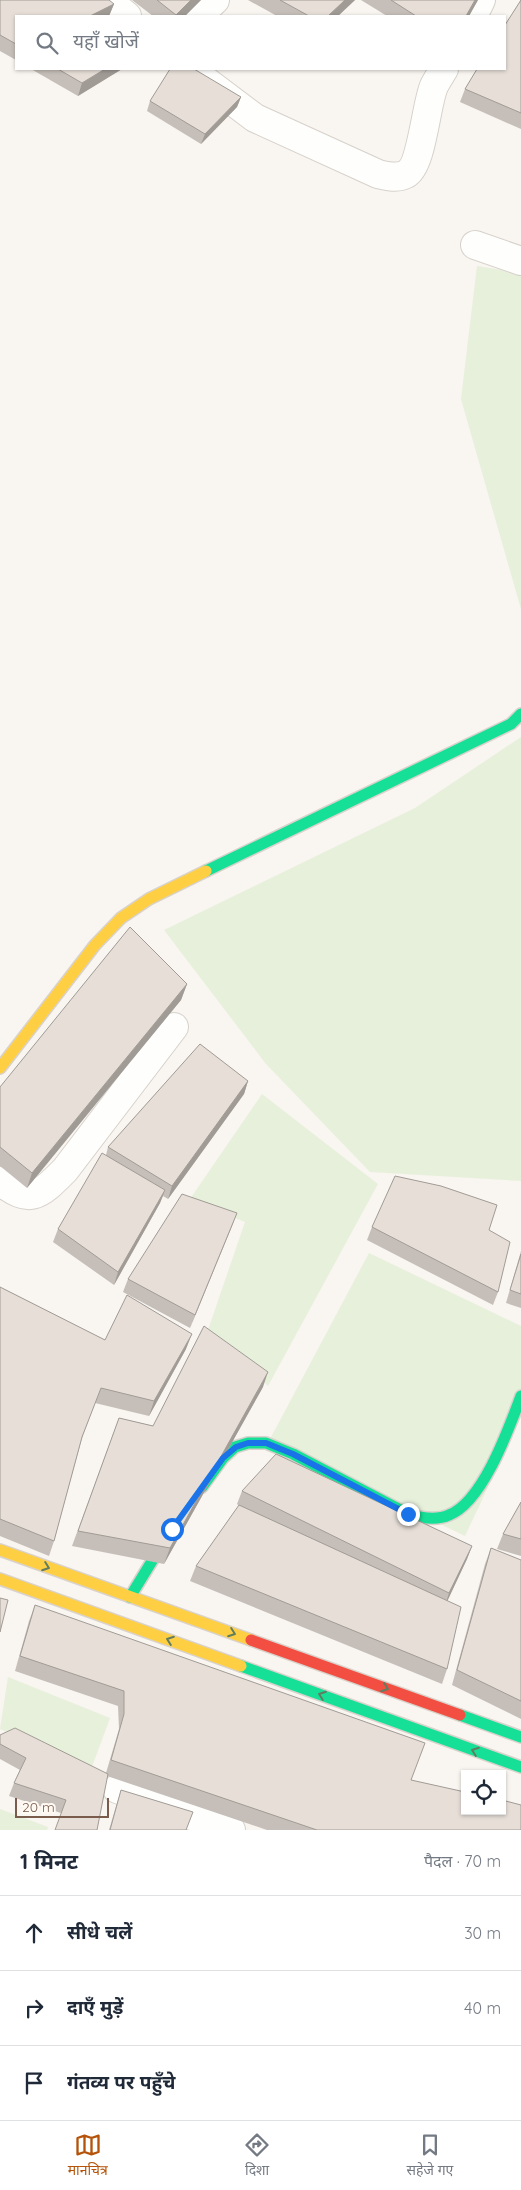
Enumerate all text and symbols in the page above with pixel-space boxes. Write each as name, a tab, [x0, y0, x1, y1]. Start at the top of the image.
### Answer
search box	[15, 15, 506, 70]
icon: search	[33, 29, 61, 57]
text: यहाँ खोजें	[73, 29, 139, 53]
route end	[397, 1503, 420, 1526]
route start	[161, 1518, 184, 1541]
one-way arrow	[41, 1561, 50, 1571]
one-way arrow	[227, 1627, 236, 1637]
one-way arrow	[166, 1636, 174, 1646]
one-way arrow	[380, 1682, 388, 1692]
one-way arrow	[319, 1691, 327, 1701]
one-way arrow	[471, 1747, 480, 1757]
map controls	[461, 1770, 506, 1815]
button: locate	[461, 1770, 506, 1815]
scale bar	[15, 1795, 109, 1818]
text: 20 m	[22, 1798, 55, 1816]
text: 1 मिनट	[20, 1848, 78, 1874]
text: पैदल · 70 m	[424, 1851, 501, 1871]
icon: ahead	[20, 1919, 48, 1947]
text: सीधे चलें	[67, 1920, 132, 1944]
text: 30 m	[464, 1923, 501, 1943]
icon: right	[20, 1994, 48, 2022]
text: दाएँ मुड़ें	[67, 1995, 123, 2019]
text: 40 m	[464, 1998, 501, 2018]
icon: arrive	[20, 2069, 48, 2097]
text: गंतव्य पर पहुँचे	[67, 2070, 175, 2094]
tab: मानचित्र	[68, 2131, 108, 2181]
tab: दिशा	[243, 2131, 271, 2181]
tab: सहेजे गए	[407, 2131, 453, 2181]

